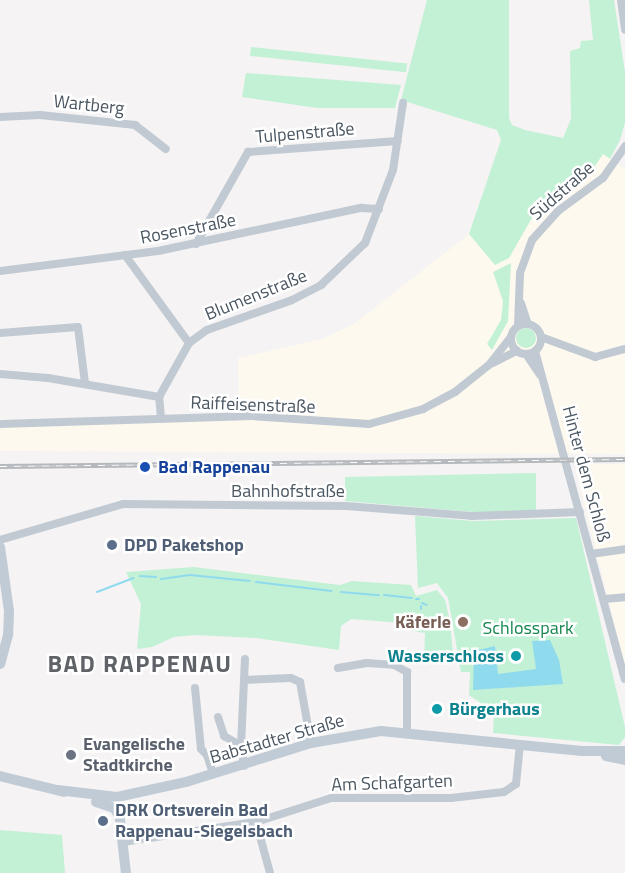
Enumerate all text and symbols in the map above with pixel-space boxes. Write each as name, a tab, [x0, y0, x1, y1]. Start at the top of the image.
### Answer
street label: Wartberg	[52, 91, 126, 119]
street label: Tulpenstraße	[255, 118, 355, 148]
street label: Südstraße	[525, 157, 599, 225]
street label: Rosenstraße	[138, 209, 238, 249]
street label: Blumenstraße	[202, 265, 310, 325]
street label: Raiffeisenstraße	[190, 392, 316, 418]
street label: Hinter dem Schloß	[557, 404, 615, 544]
place label: Bad Rappenau	[158, 456, 270, 478]
marker: Bad Rappenau	[136, 458, 154, 476]
street label: Bahnhofstraße	[231, 480, 345, 502]
place label: DPD Paketshop	[124, 534, 244, 556]
marker: DPD Paketshop	[105, 538, 119, 552]
place label: Käferle	[395, 611, 451, 633]
marker: Käferle	[456, 615, 470, 629]
park label: Schlosspark	[482, 617, 574, 639]
place label: Wasserschloss	[388, 645, 504, 667]
marker: Wasserschloss	[509, 649, 523, 663]
district label: BAD RAPPENAU	[48, 650, 232, 678]
place label: Bürgerhaus	[449, 698, 540, 720]
marker: Bürgerhaus	[430, 702, 444, 716]
street label: Babstadter Straße	[207, 709, 347, 769]
place label: Evangelische Stadtkirche	[83, 734, 185, 777]
marker: Evangelische Stadtkirche	[64, 748, 78, 762]
street label: Am Schafgarten	[331, 770, 453, 796]
place label: DRK Ortsverein Bad Rappenau-Siegelsbach	[115, 800, 293, 842]
marker: DRK Ortsverein Bad Rappenau-Siegelsbach	[96, 814, 110, 828]

